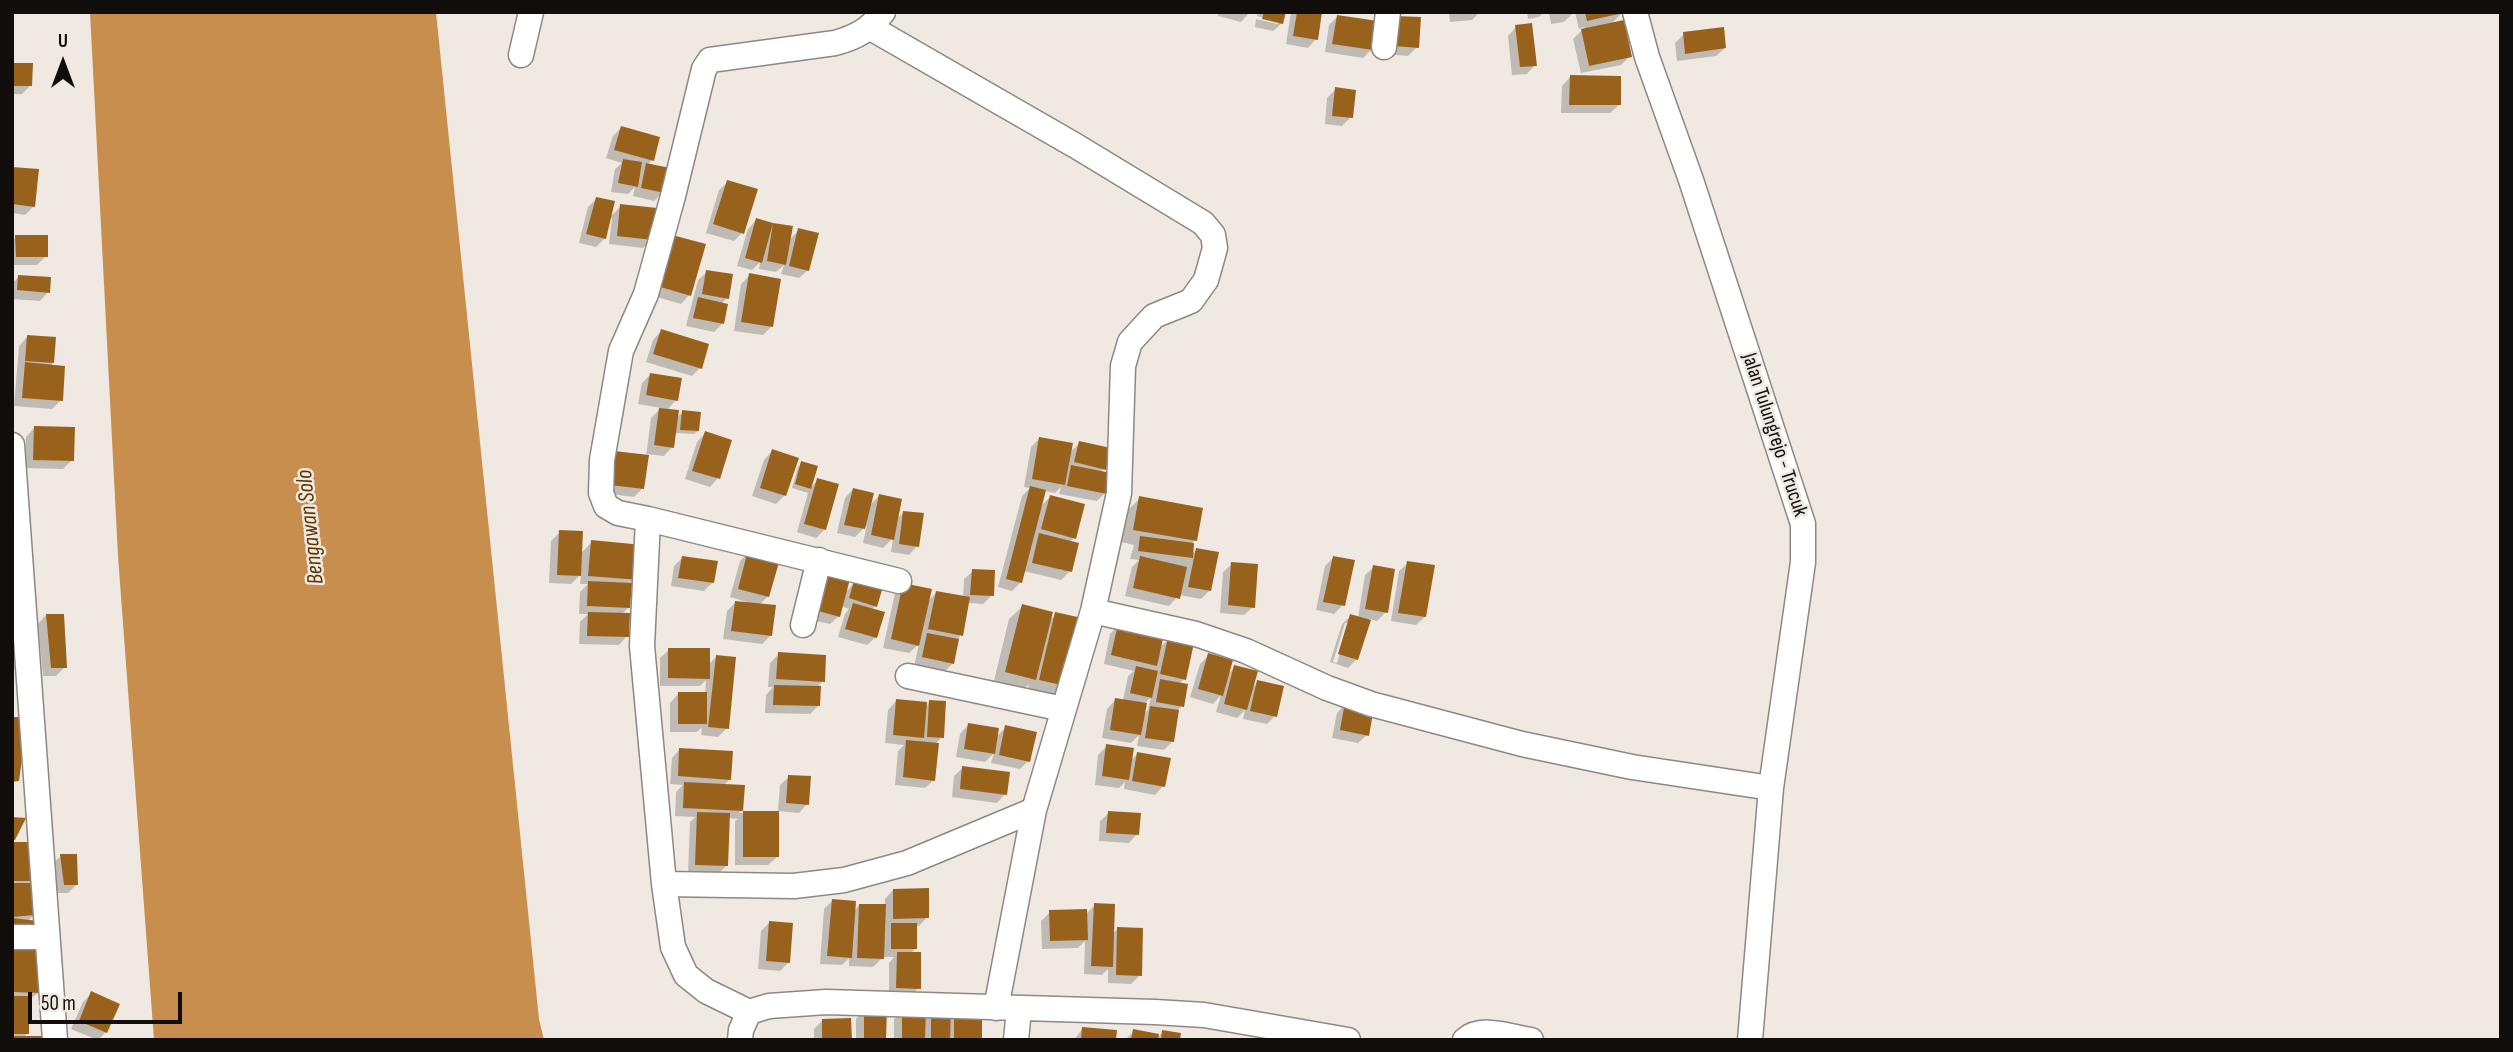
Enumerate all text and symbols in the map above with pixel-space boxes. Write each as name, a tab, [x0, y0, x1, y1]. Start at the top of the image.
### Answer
north arrow	[28, 28, 98, 98]
text: U	[58, 30, 68, 53]
street label: Jalan Tulungrejo - Trucuk	[1736, 350, 1812, 520]
water label: Bengawan Solo	[291, 468, 331, 586]
scale bar	[32, 978, 186, 1022]
text: 50 m	[41, 991, 76, 1016]

